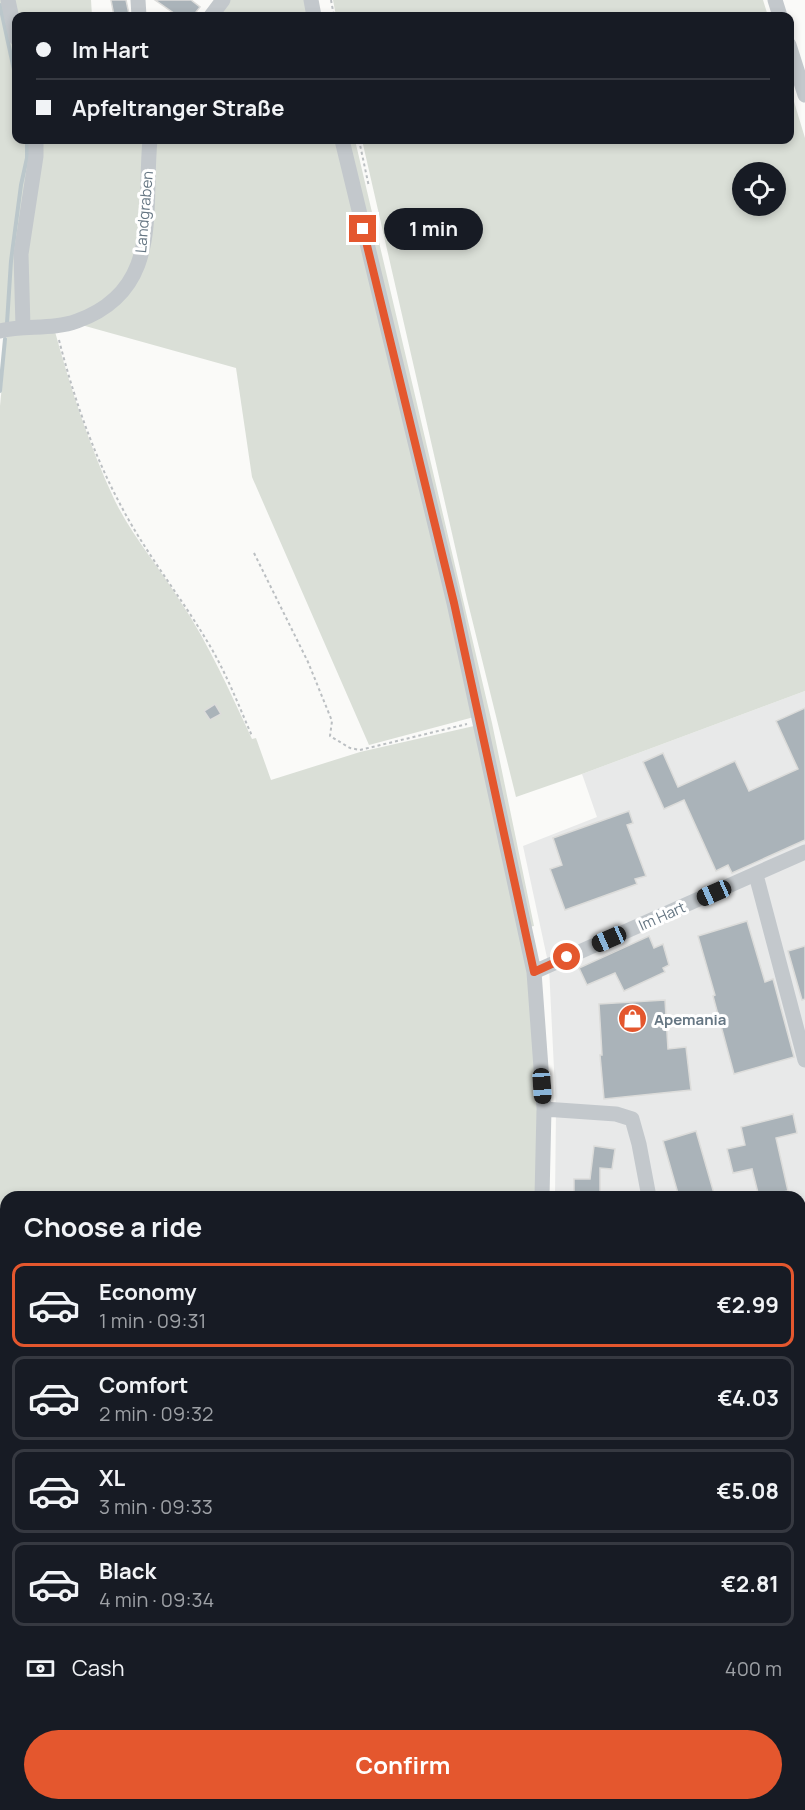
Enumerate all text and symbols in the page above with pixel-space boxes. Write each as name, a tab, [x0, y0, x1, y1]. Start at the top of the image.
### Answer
text: Im Hart	[72, 35, 149, 65]
text: Apfeltranger Straße	[72, 93, 284, 123]
map controls	[732, 162, 786, 216]
button: locate	[732, 162, 786, 216]
street label: Landgraben	[130, 170, 158, 254]
callout: 1 min	[384, 208, 483, 250]
route end	[349, 215, 376, 242]
text: 1 min	[409, 215, 458, 242]
car	[694, 877, 734, 909]
street label: Im Hart	[635, 896, 689, 936]
car	[589, 923, 629, 955]
route start	[553, 943, 580, 970]
shop icon: Apemania	[617, 1003, 649, 1035]
place label: Apemania	[654, 1009, 726, 1030]
car	[532, 1067, 552, 1105]
text: Choose a ride	[24, 1208, 202, 1245]
text: Economy	[99, 1277, 197, 1307]
icon: car	[27, 1278, 81, 1332]
text: €2.99	[717, 1290, 779, 1320]
text: 1 min · 09:31	[99, 1307, 206, 1334]
text: Comfort	[99, 1370, 188, 1400]
icon: car	[27, 1371, 81, 1425]
text: €4.03	[718, 1383, 779, 1413]
text: 2 min · 09:32	[99, 1400, 214, 1427]
text: XL	[99, 1463, 125, 1493]
icon: car	[27, 1464, 81, 1518]
text: €5.08	[716, 1476, 779, 1506]
text: 3 min · 09:33	[99, 1493, 213, 1520]
text: Black	[99, 1556, 156, 1586]
icon: car	[27, 1557, 81, 1611]
text: €2.81	[721, 1569, 779, 1599]
text: 4 min · 09:34	[99, 1586, 214, 1613]
icon: cash	[24, 1652, 57, 1685]
text: Cash	[72, 1653, 125, 1683]
text: 400 m	[725, 1655, 782, 1682]
button: Confirm	[24, 1730, 782, 1799]

